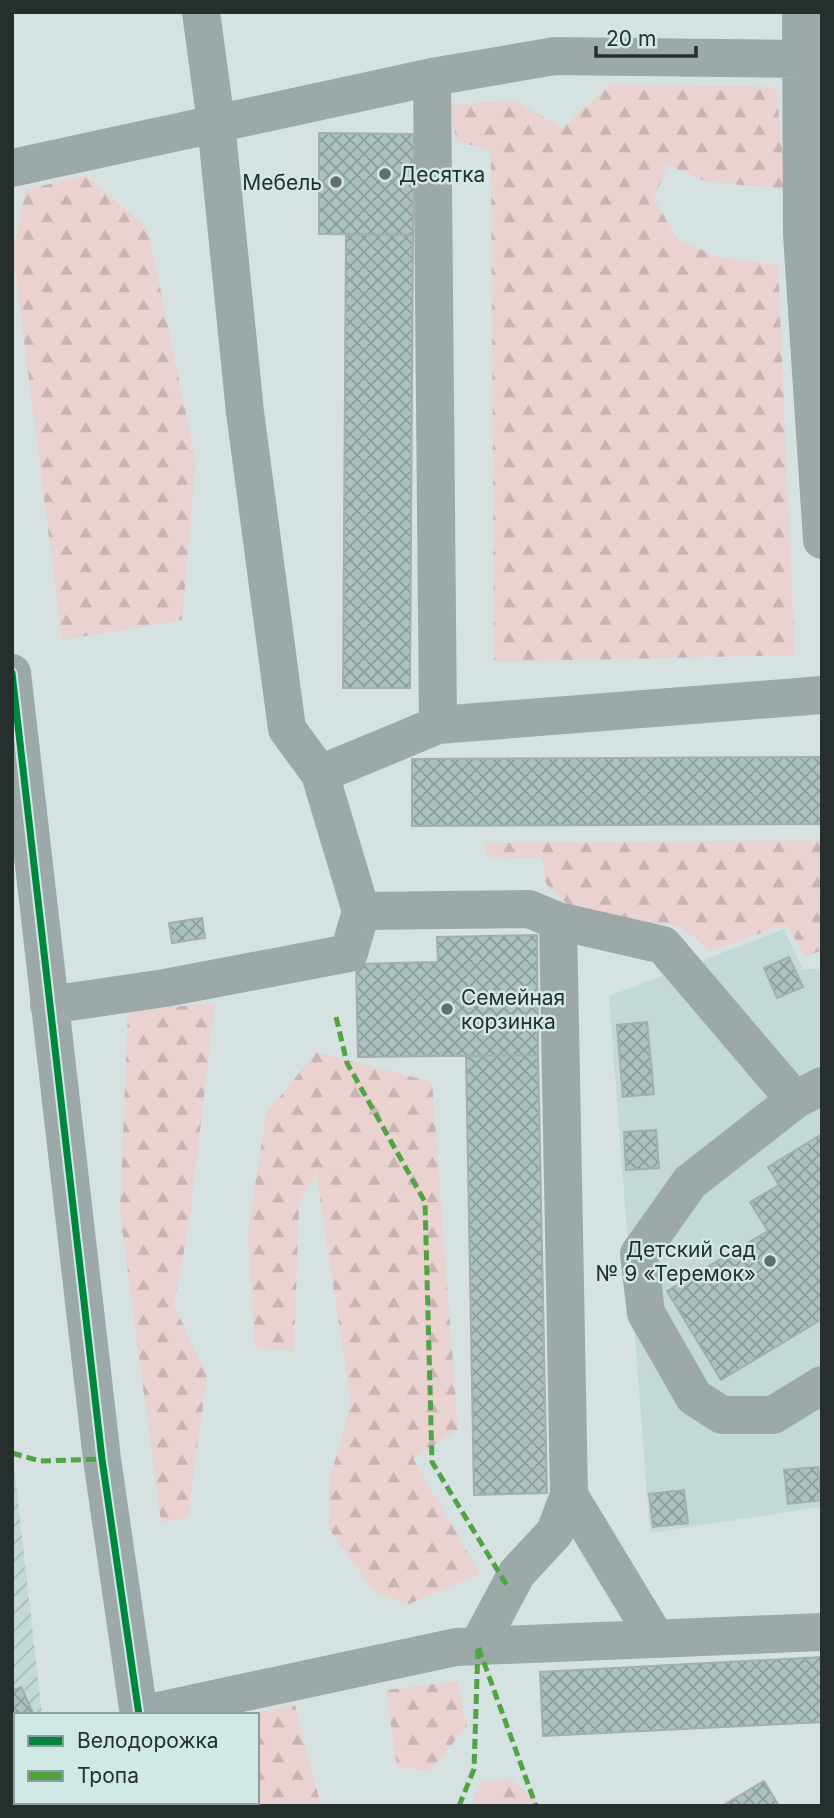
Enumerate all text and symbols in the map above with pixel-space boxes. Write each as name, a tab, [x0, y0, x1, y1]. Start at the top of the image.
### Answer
scale bar	[596, 14, 696, 58]
text: 20 m	[606, 26, 656, 51]
place label: Десятка	[399, 162, 485, 187]
marker: Десятка	[377, 166, 393, 182]
place label: Мебель	[242, 170, 322, 195]
marker: Мебель	[328, 174, 344, 190]
place label: Семейная корзинка	[461, 985, 565, 1034]
marker: Семейная корзинка	[439, 1001, 455, 1017]
place label: Детский сад № 9 «Теремок»	[595, 1237, 756, 1286]
marker: Детский сад № 9 «Теремок»	[762, 1253, 778, 1269]
legend	[14, 1713, 259, 1804]
text: Велодорожка	[77, 1728, 219, 1753]
text: Тропа	[77, 1763, 139, 1788]

